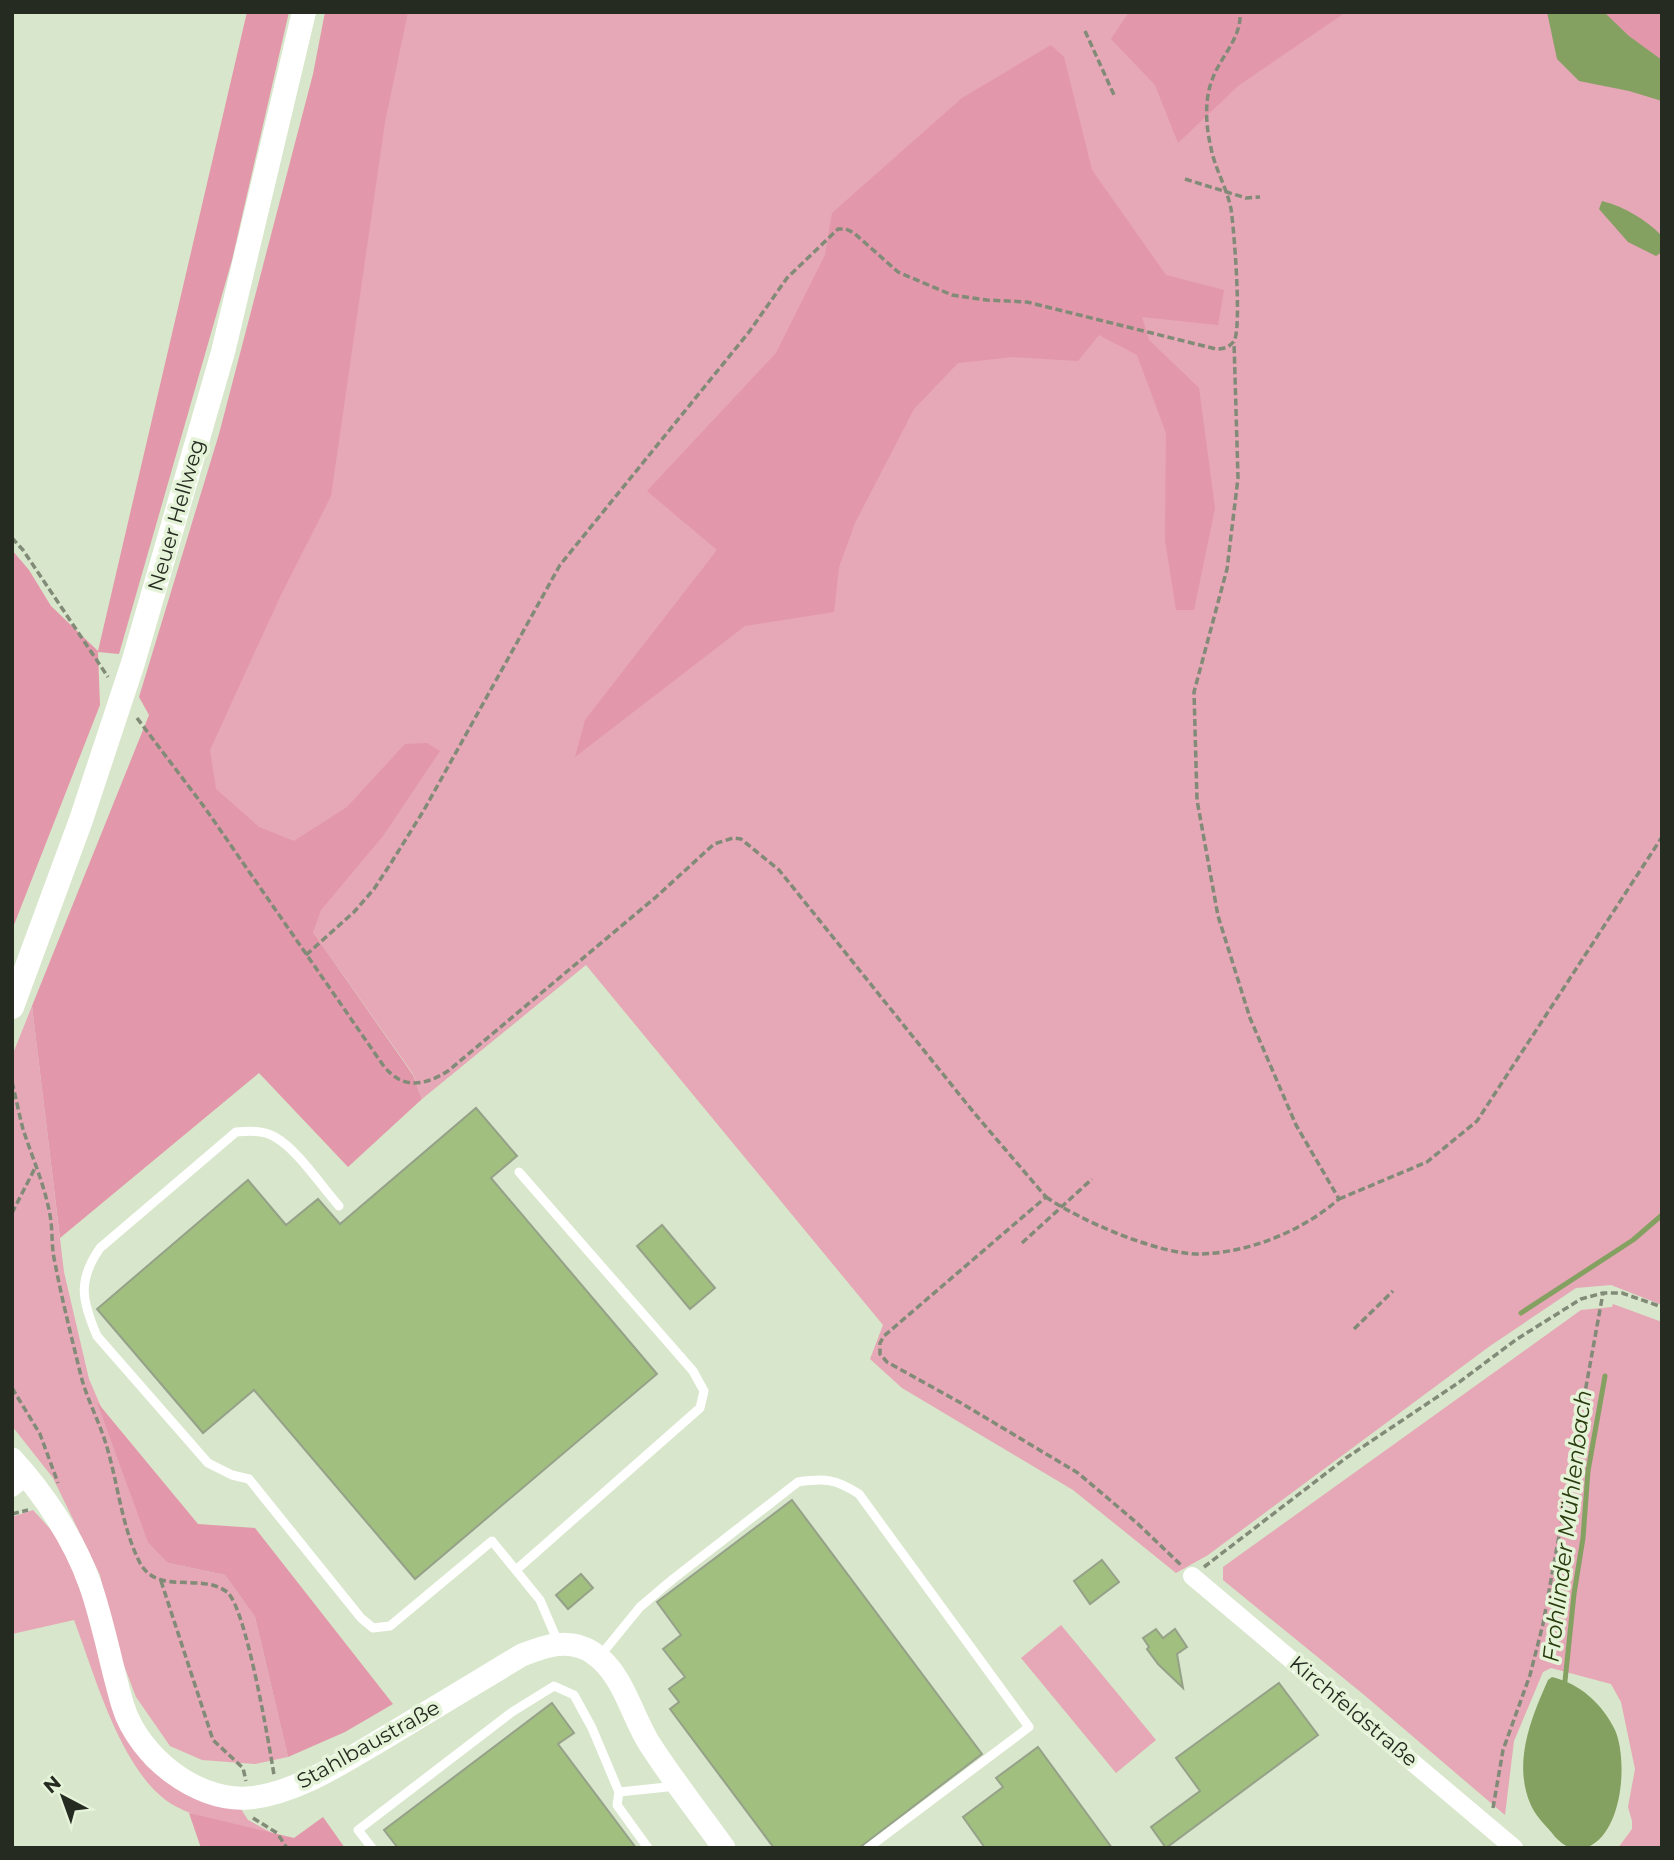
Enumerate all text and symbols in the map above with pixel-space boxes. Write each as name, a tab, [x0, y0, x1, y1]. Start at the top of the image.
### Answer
street label: Neuer Hellweg	[142, 436, 210, 594]
water label: Frohlinder Mühlenbach	[1536, 1388, 1598, 1664]
street label: Kirchfeldstraße	[1285, 1650, 1423, 1772]
street label: Stahlbaustraße	[292, 1694, 444, 1794]
north arrow	[28, 1762, 98, 1832]
text: N	[39, 1771, 66, 1798]

